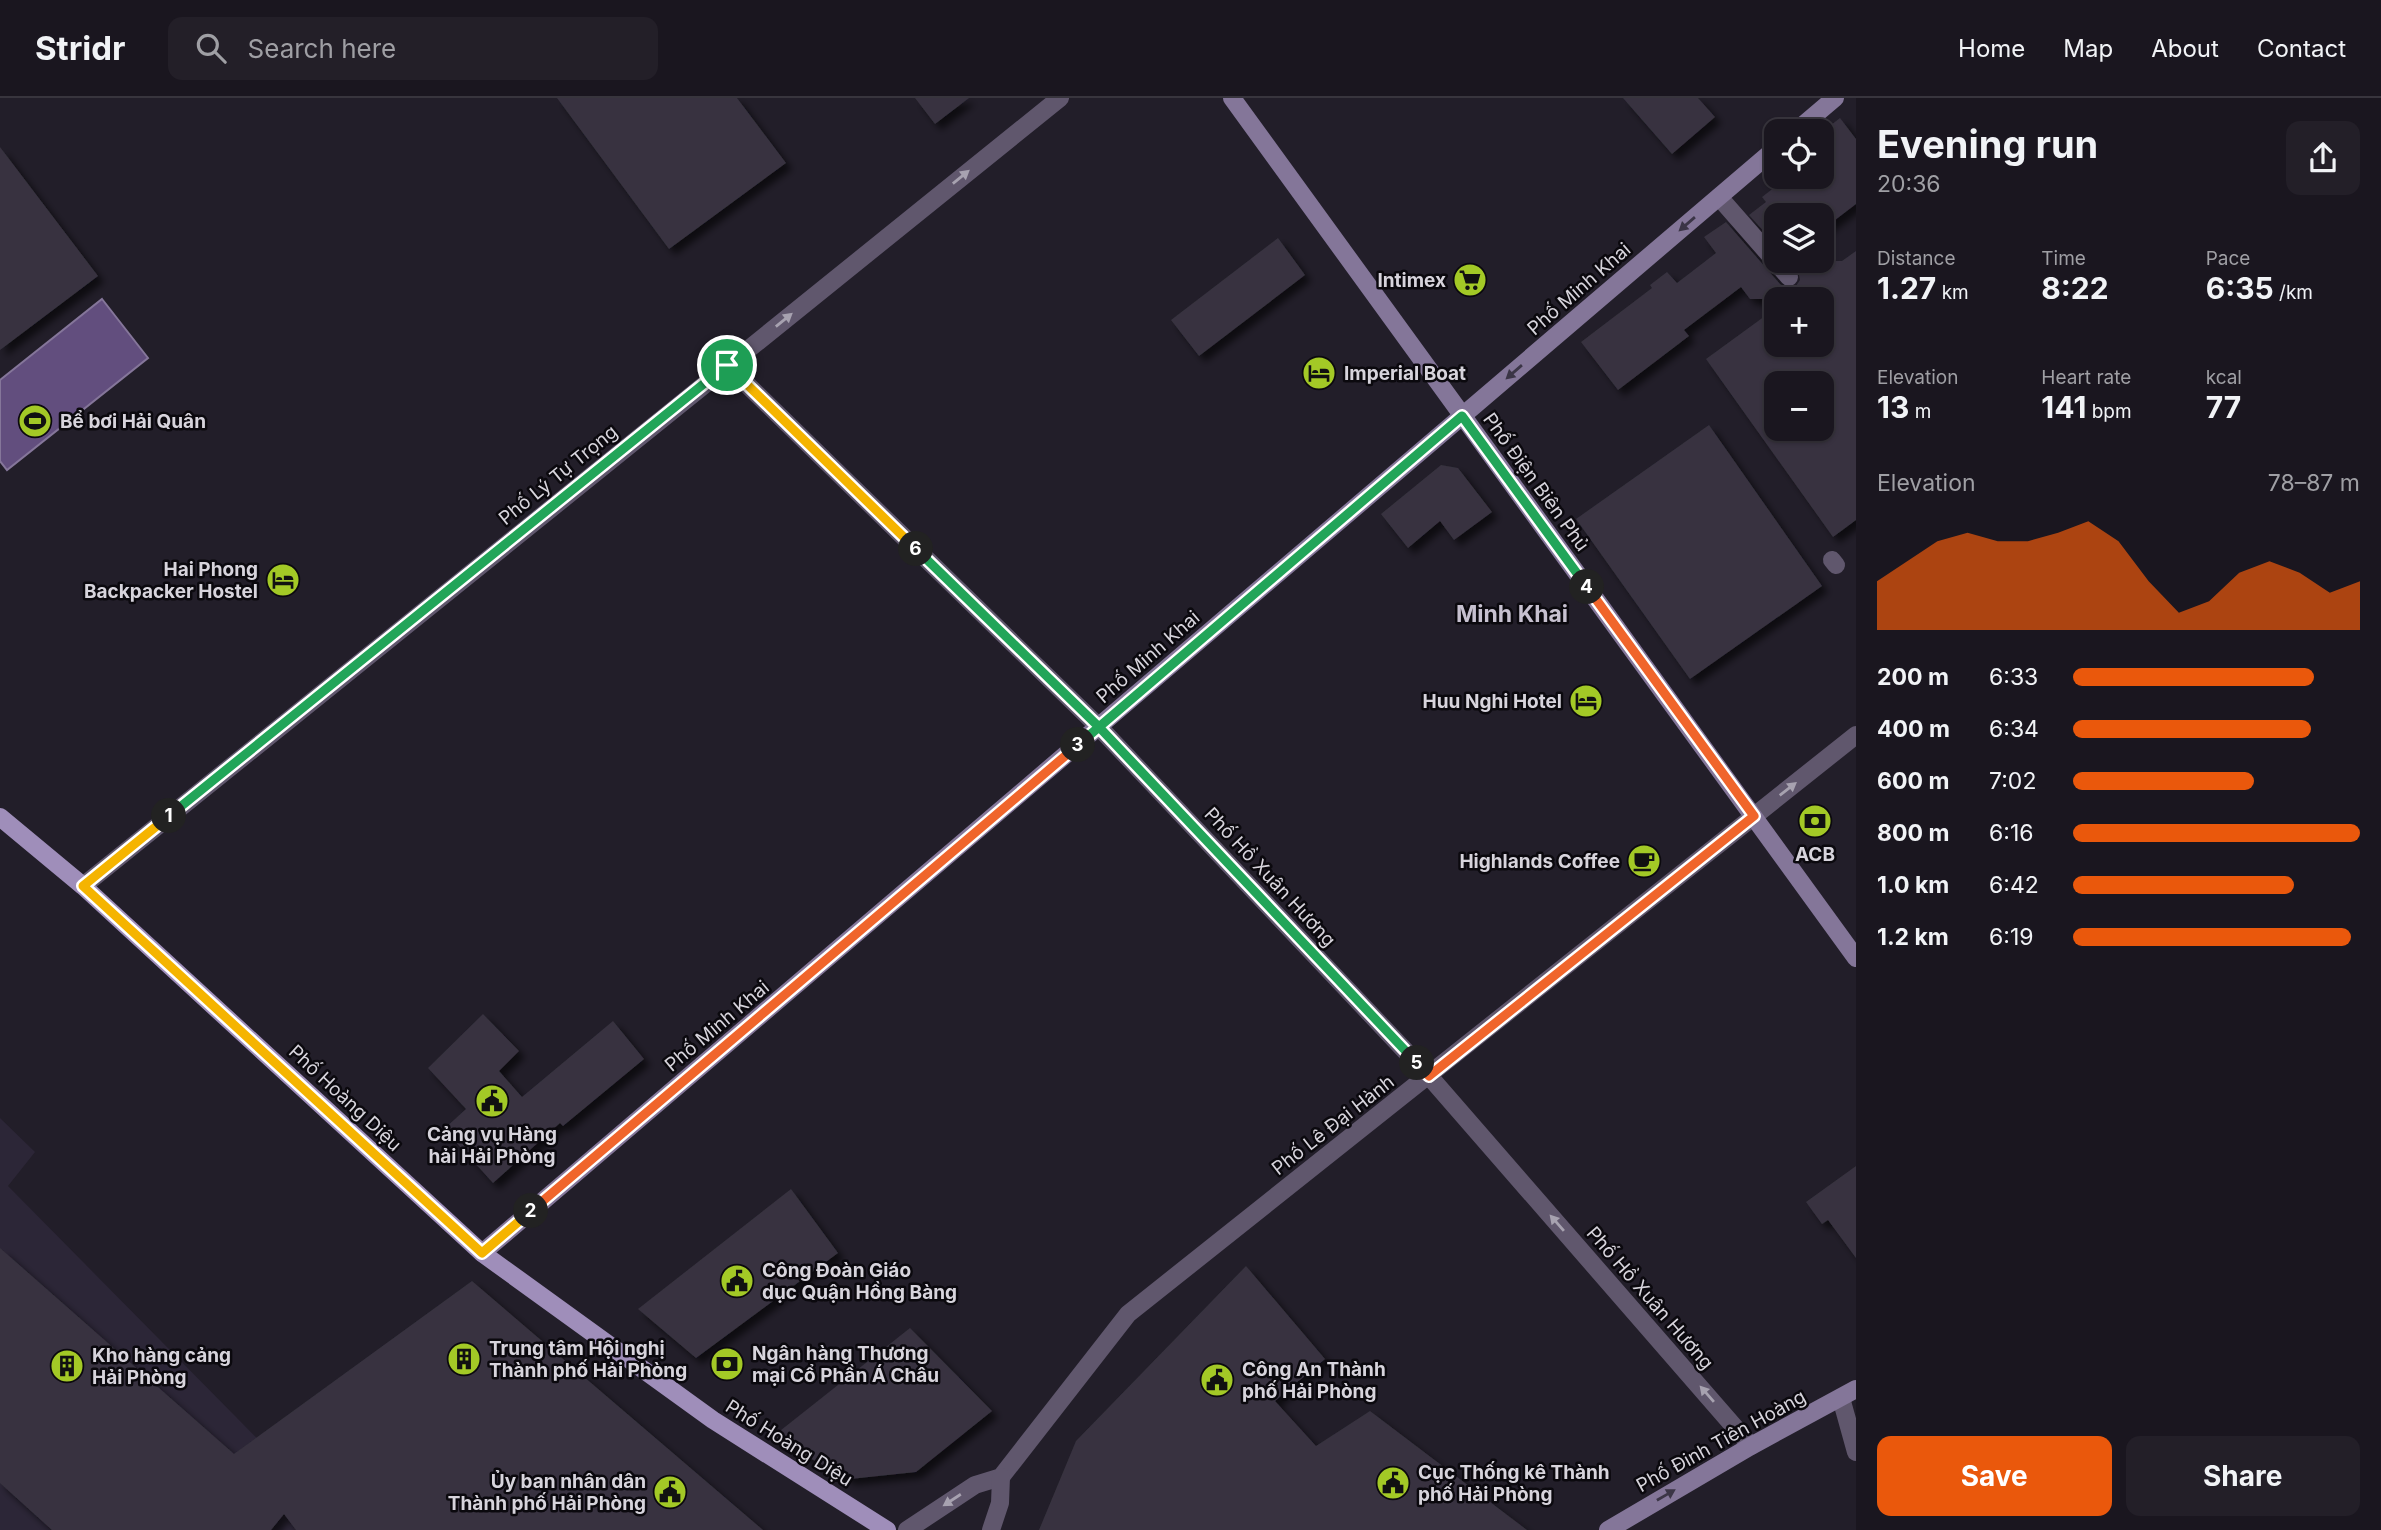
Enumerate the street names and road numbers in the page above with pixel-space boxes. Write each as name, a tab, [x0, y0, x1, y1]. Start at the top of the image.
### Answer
street label: Phố Minh Khai	[1523, 238, 1635, 340]
street label: Phố Điện Biên Phủ	[1478, 408, 1594, 556]
street label: Phố Lý Tự Trọng	[494, 420, 622, 530]
street label: Phố Minh Khai	[1092, 606, 1204, 708]
street label: Phố Hồ Xuân Hương	[1200, 803, 1340, 951]
street label: Phố Minh Khai	[660, 976, 774, 1076]
street label: Phố Hoàng Diệu	[284, 1040, 406, 1156]
street label: Phố Lê Đại Hành	[1267, 1070, 1399, 1180]
street label: Phố Hồ Xuân Hương	[1582, 1222, 1718, 1374]
street label: Phố Đinh Tiên Hoàng	[1632, 1385, 1810, 1497]
street label: Phố Hoàng Diệu	[721, 1395, 857, 1491]

